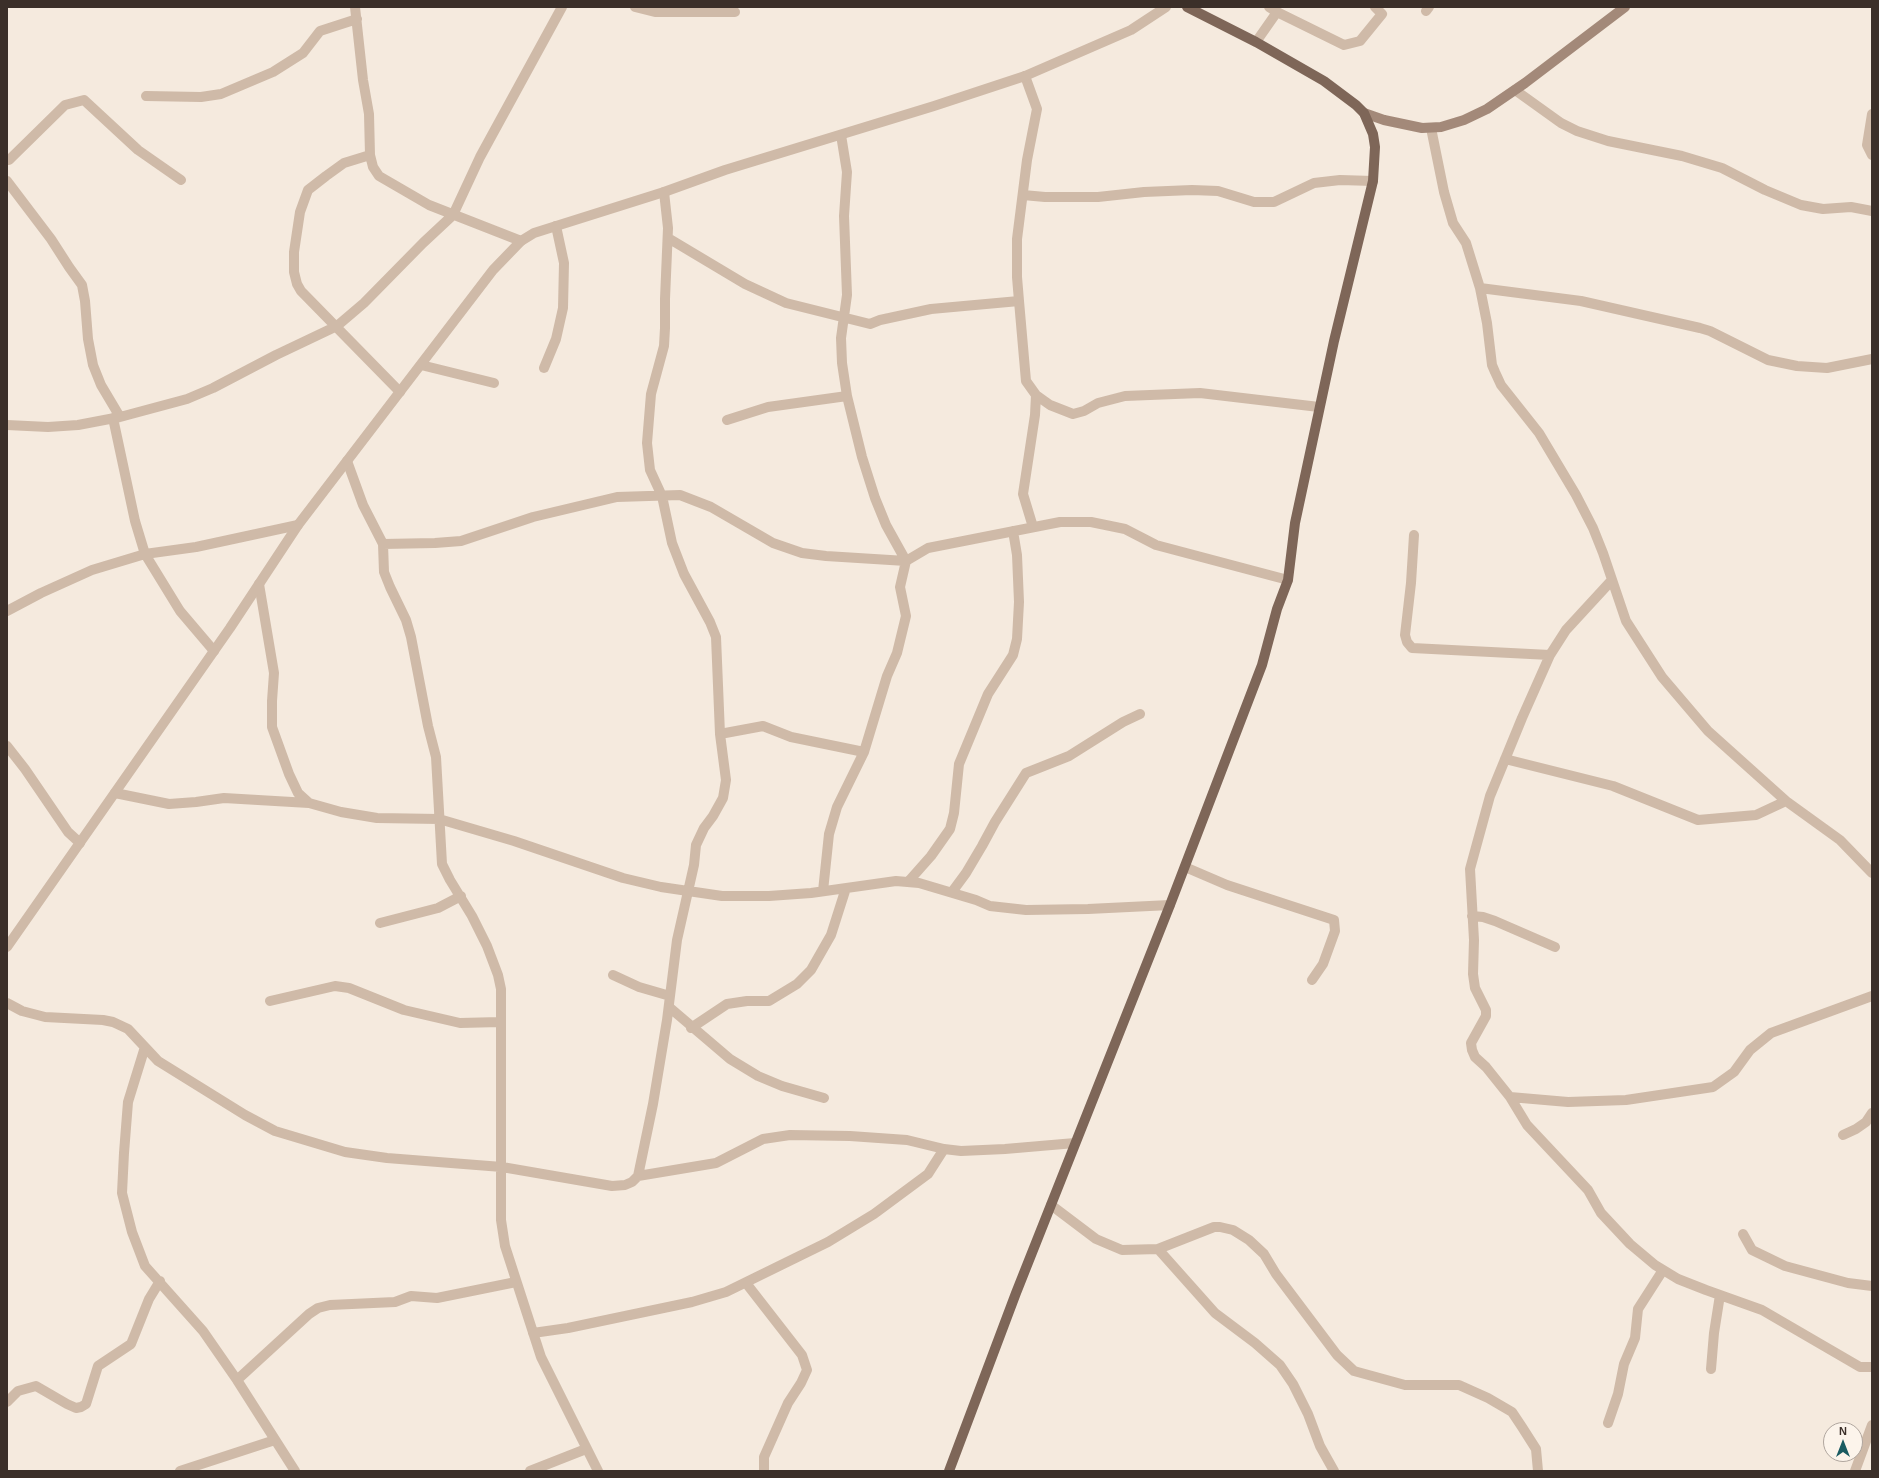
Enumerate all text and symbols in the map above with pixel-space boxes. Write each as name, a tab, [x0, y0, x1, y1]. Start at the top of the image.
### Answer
north arrow	[1823, 1422, 1863, 1462]
text: N	[1839, 1425, 1847, 1437]

